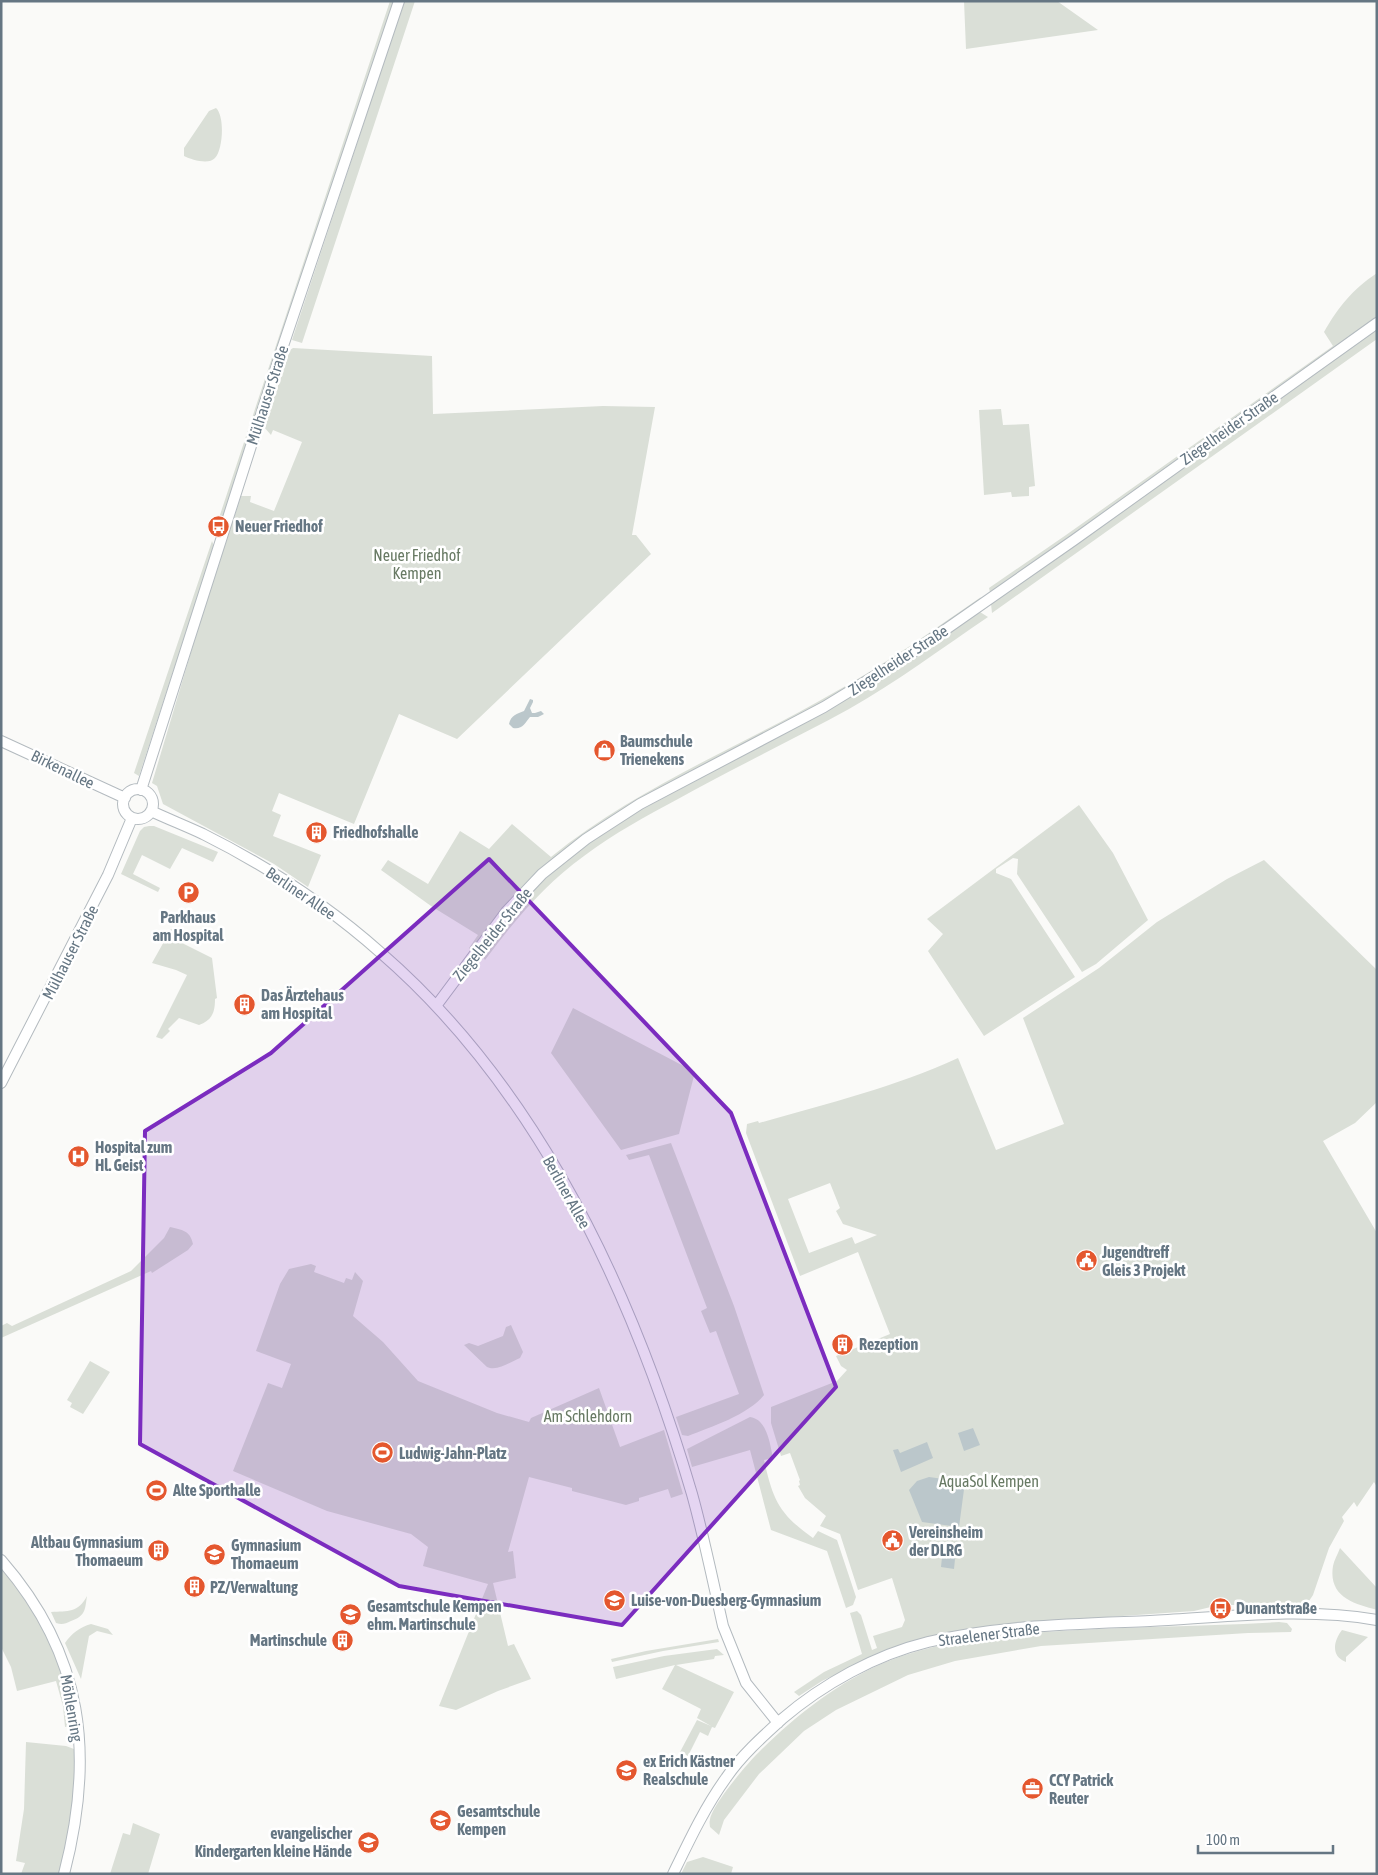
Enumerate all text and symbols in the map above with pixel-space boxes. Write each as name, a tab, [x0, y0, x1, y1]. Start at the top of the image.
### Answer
street label: Mülhauser Straße	[242, 343, 292, 447]
street label: Ziegelheider Straße	[1177, 388, 1282, 469]
bus stop icon: Neuer Friedhof	[207, 514, 231, 538]
place label: Neuer Friedhof	[235, 517, 323, 535]
park label: Neuer Friedhof Kempen	[373, 546, 461, 583]
street label: Ziegelheider Straße	[845, 621, 952, 700]
place label: Baumschule Trienekens	[620, 732, 693, 768]
shop icon: Baumschule Trienekens	[592, 738, 616, 762]
street label: Birkenallee	[29, 746, 97, 792]
building icon: Friedhofshalle	[305, 820, 329, 844]
place label: Friedhofshalle	[333, 823, 418, 841]
street label: Berliner Allee	[263, 863, 339, 923]
parking icon: Parkhaus am Hospital	[176, 881, 200, 905]
street label: Ziegelheider Straße	[449, 884, 536, 985]
street label: Mülhauser Straße	[39, 902, 101, 1002]
place label: Parkhaus am Hospital	[152, 908, 224, 944]
place label: Das Ärztehaus am Hospital	[261, 986, 344, 1022]
building icon: Das Ärztehaus am Hospital	[233, 992, 257, 1016]
place label: Hospital zum Hl. Geist	[95, 1138, 172, 1174]
hospital icon: Hospital zum Hl. Geist	[67, 1144, 91, 1168]
street label: Berliner Allee	[540, 1153, 594, 1231]
place label: Jugendtreff Gleis 3 Projekt	[1101, 1243, 1186, 1279]
public building icon: Jugendtreff Gleis 3 Projekt	[1074, 1249, 1098, 1273]
building icon: Rezeption	[831, 1332, 855, 1356]
place label: Rezeption	[859, 1335, 919, 1353]
park label: Am Schlehdorn	[544, 1407, 632, 1425]
sports icon: Ludwig-Jahn-Platz	[371, 1441, 395, 1465]
place label: Ludwig-Jahn-Platz	[399, 1444, 507, 1462]
park label: AquaSol Kempen	[939, 1472, 1039, 1491]
sports icon: Alte Sporthalle	[145, 1478, 169, 1502]
place label: Alte Sporthalle	[172, 1481, 261, 1499]
place label: Vereinsheim der DLRG	[908, 1523, 983, 1559]
public building icon: Vereinsheim der DLRG	[881, 1529, 905, 1553]
place label: Altbau Gymnasium Thomaeum	[30, 1533, 143, 1569]
place label: Gymnasium Thomaeum	[231, 1536, 301, 1572]
building icon: Altbau Gymnasium Thomaeum	[147, 1539, 171, 1563]
school or university icon: Gymnasium Thomaeum	[203, 1542, 227, 1566]
building icon: PZ/Verwaltung	[182, 1575, 206, 1599]
place label: PZ/Verwaltung	[210, 1578, 298, 1596]
school or university icon: Luise-von-Duesberg-Gymnasium	[603, 1588, 627, 1612]
place label: Luise-von-Duesberg-Gymnasium	[631, 1591, 821, 1609]
bus stop icon: Dunantstraße	[1208, 1596, 1232, 1620]
place label: Gesamtschule Kempen ehm. Martinschule	[367, 1597, 502, 1633]
place label: Dunantstraße	[1236, 1599, 1317, 1617]
school or university icon: Gesamtschule Kempen ehm. Martinschule	[339, 1603, 363, 1627]
street label: Straelener Straße	[937, 1619, 1041, 1649]
building icon: Martinschule	[331, 1628, 355, 1652]
place label: Martinschule	[250, 1631, 327, 1649]
street label: Möhlenring	[56, 1673, 87, 1743]
place label: ex Erich Kästner Realschule	[643, 1752, 735, 1788]
school or university icon: ex Erich Kästner Realschule	[615, 1758, 639, 1782]
place label: CCY Patrick Reuter	[1049, 1771, 1114, 1807]
office icon: CCY Patrick Reuter	[1021, 1777, 1045, 1801]
place label: Gesamtschule Kempen	[457, 1802, 540, 1838]
school or university icon: Gesamtschule Kempen	[429, 1808, 453, 1832]
scale bar	[1198, 1822, 1333, 1854]
place label: evangelischer Kindergarten kleine Hände	[195, 1824, 352, 1860]
school or university icon: evangelischer Kindergarten kleine Hände	[356, 1830, 380, 1854]
text: 100 m	[1206, 1831, 1240, 1848]

